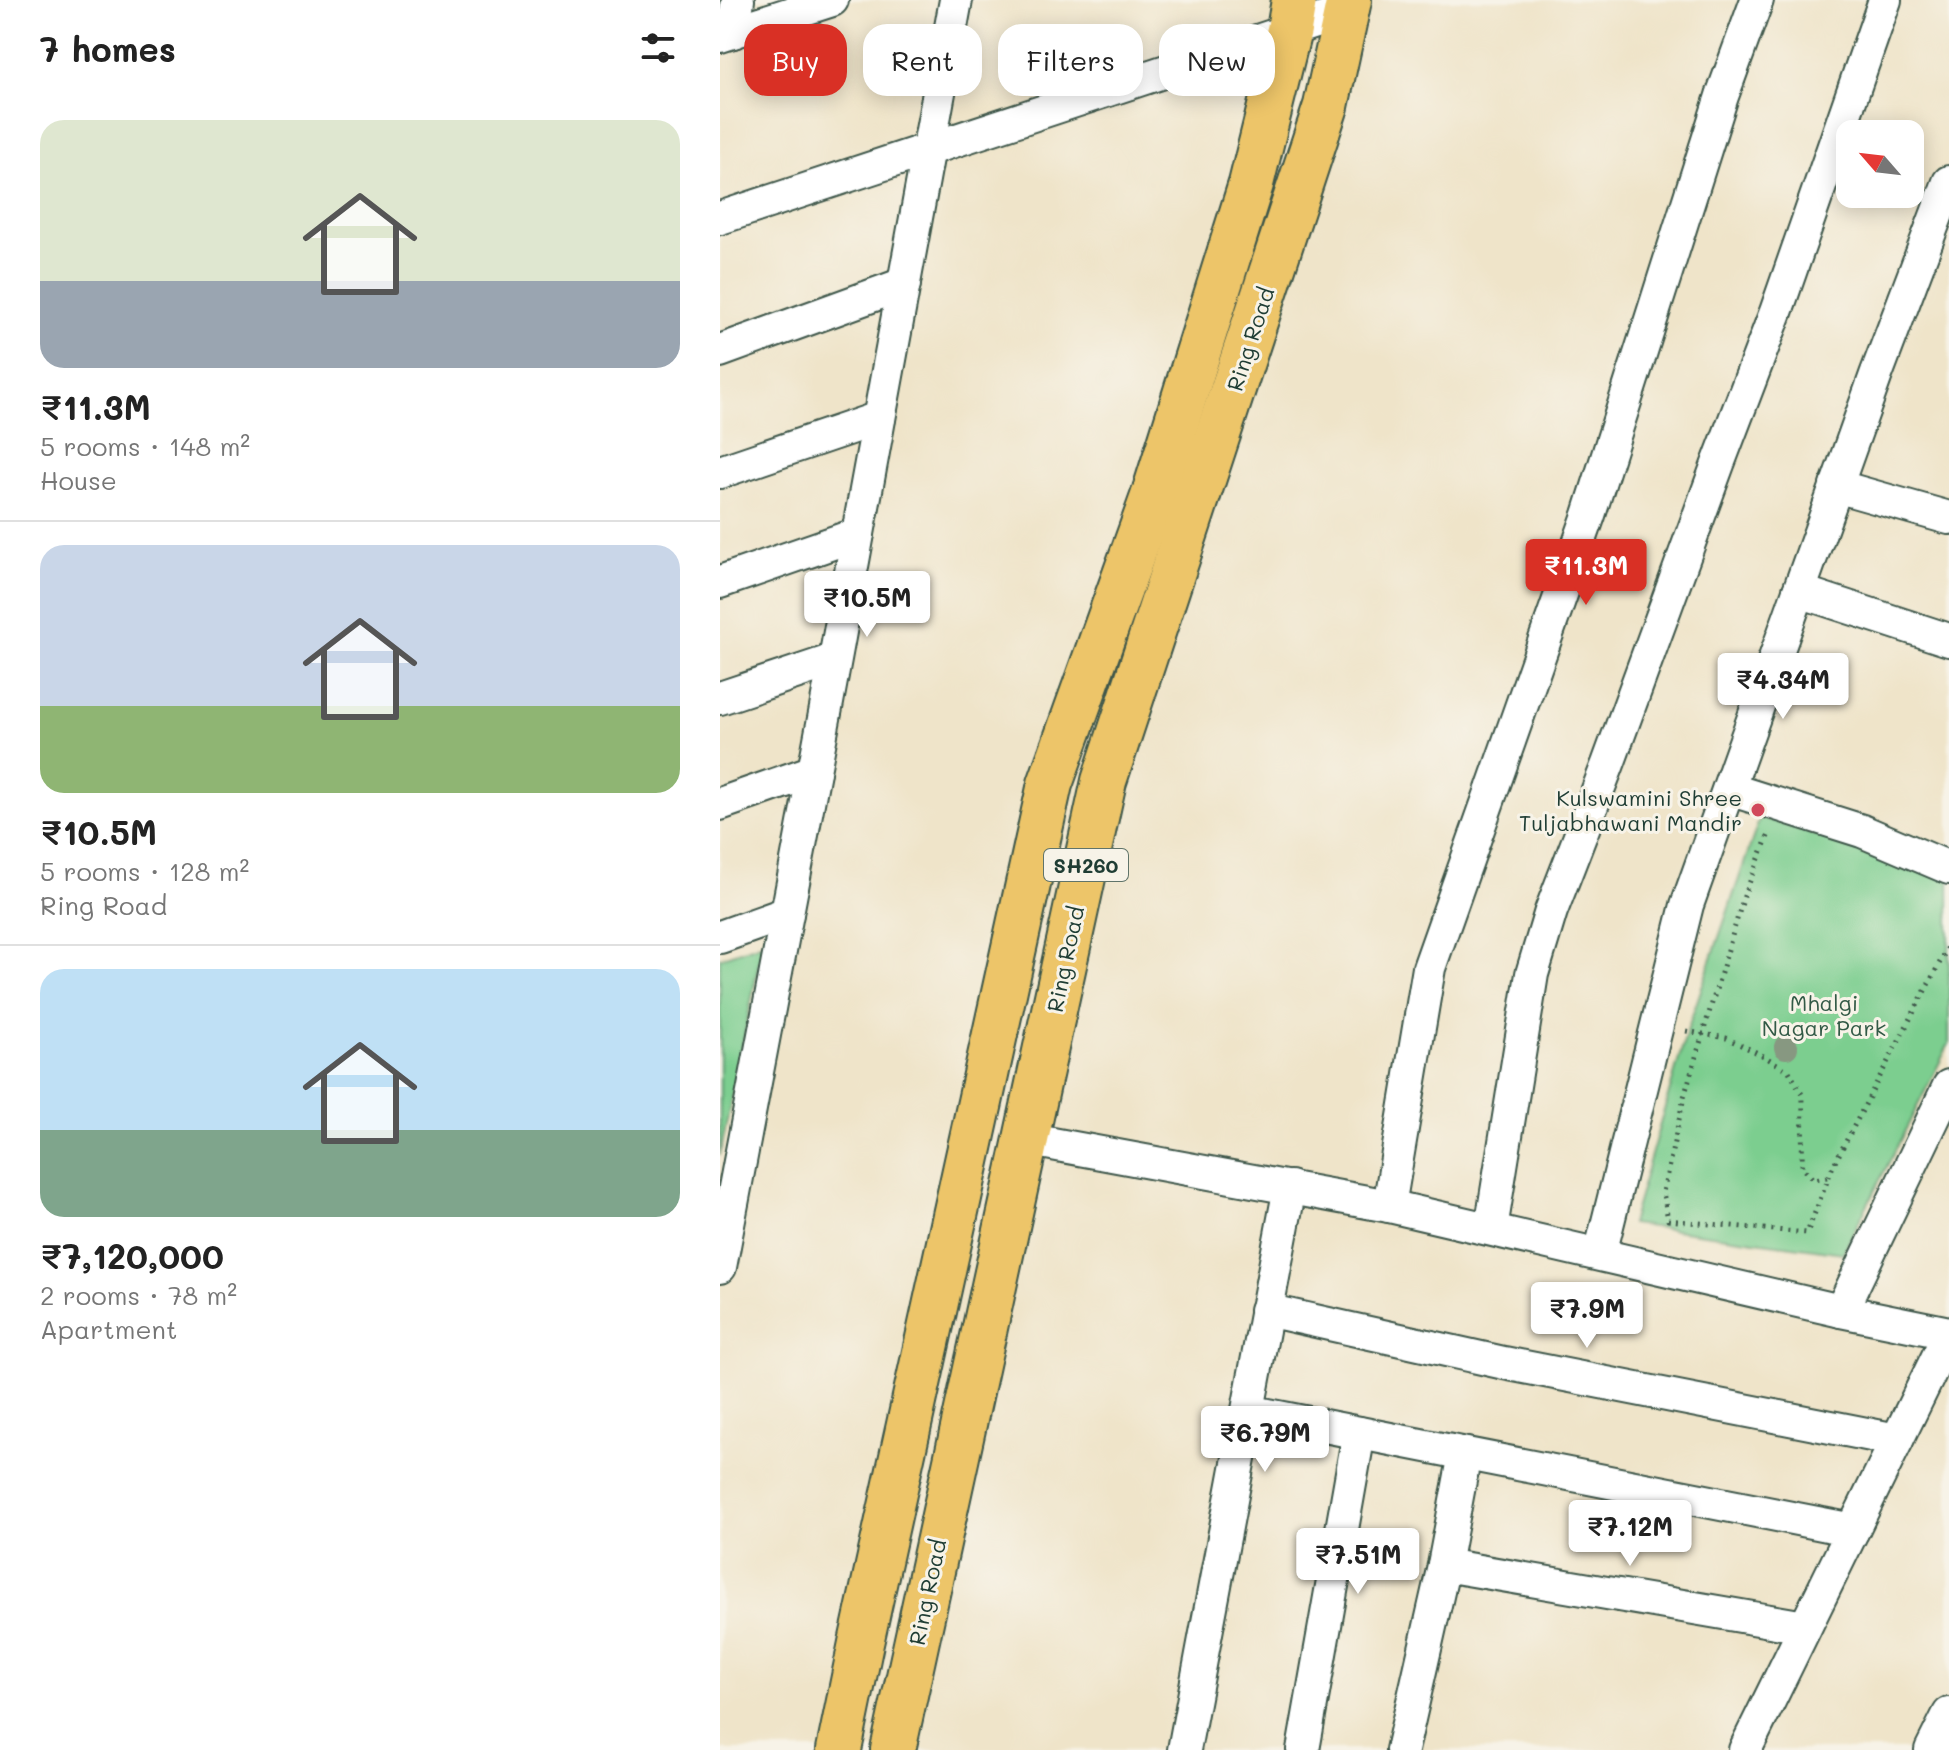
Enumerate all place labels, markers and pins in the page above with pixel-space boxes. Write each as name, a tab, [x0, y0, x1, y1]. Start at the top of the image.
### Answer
pin: ₹11.3M	[1521, 539, 1651, 607]
pin: ₹10.5M	[802, 571, 932, 639]
pin: ₹4.34M	[1718, 653, 1848, 721]
place label: Kulswamini Shree Tuljabhawani Mandir	[1519, 783, 1742, 837]
marker: Kulswamini Shree Tuljabhawani Mandir	[1749, 801, 1767, 819]
pin: ₹7.9M	[1531, 1282, 1643, 1350]
pin: ₹6.79M	[1200, 1406, 1330, 1474]
pin: ₹7.12M	[1565, 1500, 1695, 1568]
pin: ₹7.51M	[1293, 1528, 1423, 1596]

